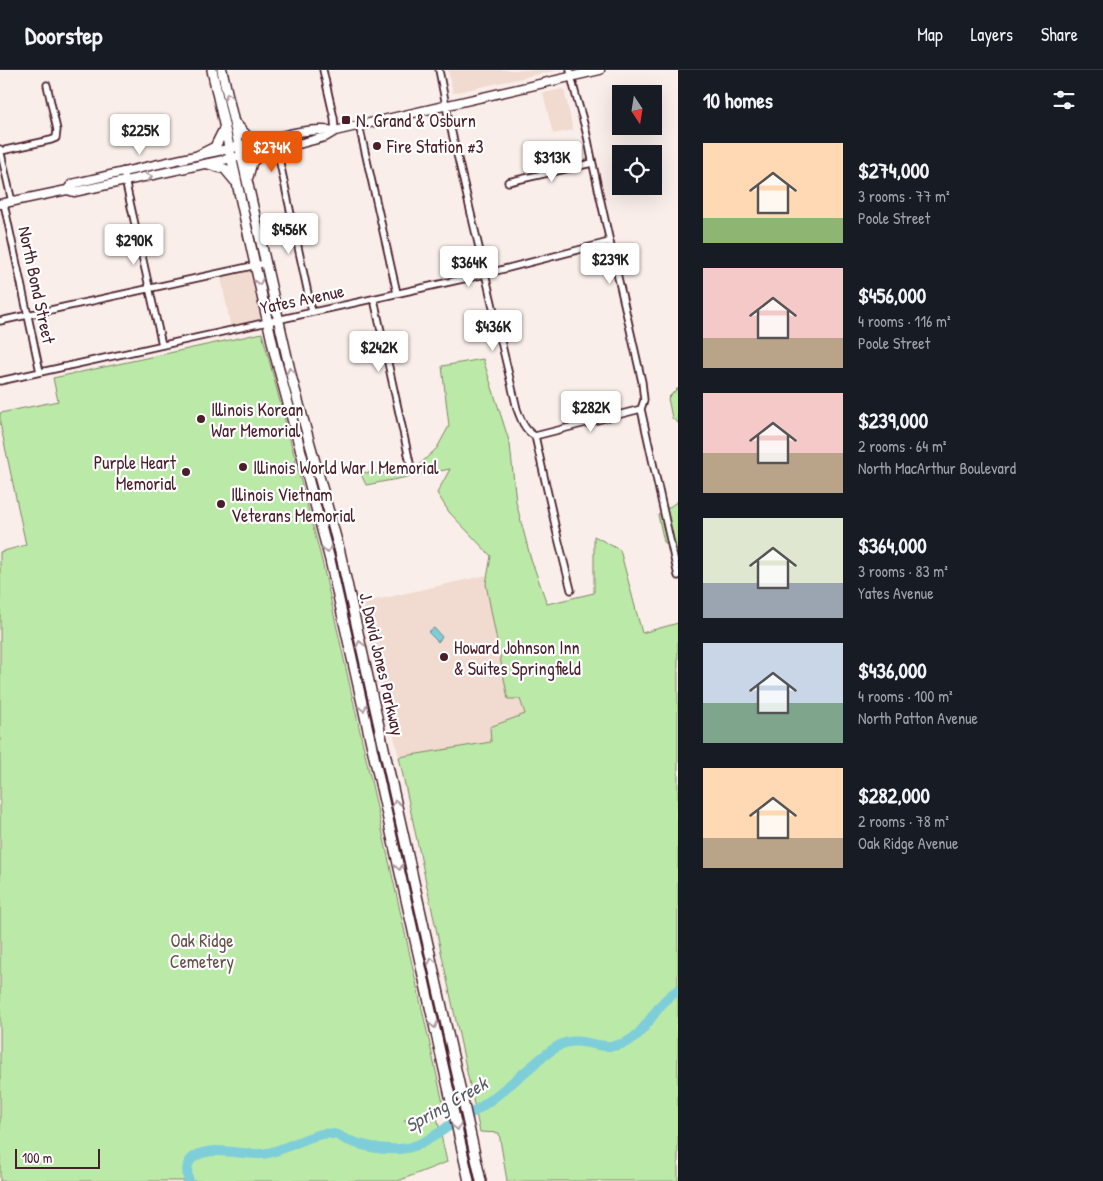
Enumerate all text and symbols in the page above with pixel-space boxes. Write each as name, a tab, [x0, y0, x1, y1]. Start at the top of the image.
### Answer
text: Doorstep	[25, 19, 102, 51]
text: Map	[917, 22, 943, 47]
text: Layers	[971, 22, 1013, 47]
text: Share	[1041, 22, 1078, 47]
north arrow	[612, 85, 662, 135]
map controls	[612, 85, 662, 195]
text: 10 homes	[703, 86, 773, 115]
icon: filters	[1050, 86, 1078, 114]
one-way arrow	[223, 92, 234, 101]
place label: N. Grand & Osburn	[356, 108, 476, 133]
pin: $225K	[105, 114, 175, 156]
marker: N. Grand & Osburn	[340, 114, 352, 126]
text: $225K	[121, 119, 159, 141]
pin: $274K	[237, 131, 307, 173]
place label: Fire Station #3	[386, 134, 484, 159]
text: $274K	[253, 136, 291, 158]
marker: Fire Station #3	[371, 140, 383, 152]
pin: $313K	[517, 140, 587, 183]
button: locate	[612, 145, 662, 195]
text: $313K	[534, 146, 570, 168]
text: $274,000	[858, 156, 929, 185]
icon: home	[743, 163, 803, 223]
one-way arrow	[144, 172, 153, 183]
text: 3 rooms · 77 m²	[858, 185, 950, 207]
text: Poole Street	[858, 207, 930, 229]
pin: $456K	[254, 212, 324, 255]
text: $456K	[271, 218, 307, 240]
street label: North Bond Street	[12, 224, 62, 347]
pin: $290K	[99, 224, 169, 266]
text: $290K	[115, 229, 153, 251]
pin: $239K	[575, 242, 645, 285]
pin: $364K	[434, 246, 504, 288]
text: $239K	[591, 248, 629, 270]
text: $364K	[451, 251, 487, 273]
one-way arrow	[253, 277, 264, 286]
street label: Yates Avenue	[258, 278, 346, 320]
text: $456,000	[858, 281, 926, 310]
icon: home	[743, 288, 803, 348]
pin: $436K	[458, 310, 528, 352]
text: 4 rooms · 116 m²	[858, 310, 951, 332]
text: $436K	[475, 315, 511, 337]
pin: $242K	[344, 330, 414, 373]
text: Poole Street	[858, 332, 930, 354]
text: $242K	[360, 336, 398, 358]
one-way arrow	[285, 367, 296, 376]
pin: $282K	[556, 390, 626, 433]
text: $282K	[572, 396, 610, 418]
place label: Illinois Korean War Memorial	[211, 397, 303, 443]
text: $239,000	[858, 406, 928, 435]
marker: Illinois Korean War Memorial	[195, 413, 207, 425]
icon: home	[743, 413, 803, 473]
text: 2 rooms · 64 m²	[858, 435, 946, 457]
place label: Purple Heart Memorial	[94, 450, 177, 496]
place label: Illinois World War I Memorial	[253, 455, 439, 480]
text: North MacArthur Boulevard	[858, 457, 1016, 479]
marker: Illinois World War I Memorial	[237, 461, 249, 473]
marker: Purple Heart Memorial	[180, 466, 192, 478]
place label: Illinois Vietnam Veterans Memorial	[231, 482, 355, 528]
marker: Illinois Vietnam Veterans Memorial	[215, 498, 227, 510]
text: $364,000	[858, 531, 927, 560]
icon: home	[743, 538, 803, 598]
one-way arrow	[321, 545, 332, 554]
text: 3 rooms · 83 m²	[858, 560, 948, 582]
text: Yates Avenue	[858, 582, 934, 604]
street label: J. David Jones Parkway	[353, 590, 411, 738]
place label: Howard Johnson Inn & Suites Springfield	[454, 635, 581, 681]
one-way arrow	[355, 640, 366, 648]
marker: Howard Johnson Inn & Suites Springfield	[438, 651, 450, 663]
text: $436,000	[858, 656, 927, 685]
icon: home	[743, 663, 803, 723]
text: 4 rooms · 100 m²	[858, 685, 953, 707]
one-way arrow	[357, 704, 368, 713]
text: North Patton Avenue	[858, 707, 978, 729]
text: $282,000	[858, 781, 930, 810]
icon: home	[743, 788, 803, 848]
one-way arrow	[391, 798, 402, 807]
text: 2 rooms · 78 m²	[858, 810, 949, 832]
text: Oak Ridge Avenue	[858, 832, 958, 854]
one-way arrow	[393, 862, 404, 871]
park label: Oak Ridge Cemetery	[170, 928, 235, 974]
one-way arrow	[427, 957, 438, 966]
one-way arrow	[428, 1021, 439, 1030]
water label: Spring Creek	[400, 1069, 494, 1138]
one-way arrow	[451, 1123, 462, 1132]
scale bar	[15, 1146, 100, 1169]
text: 100 m	[22, 1148, 52, 1167]

